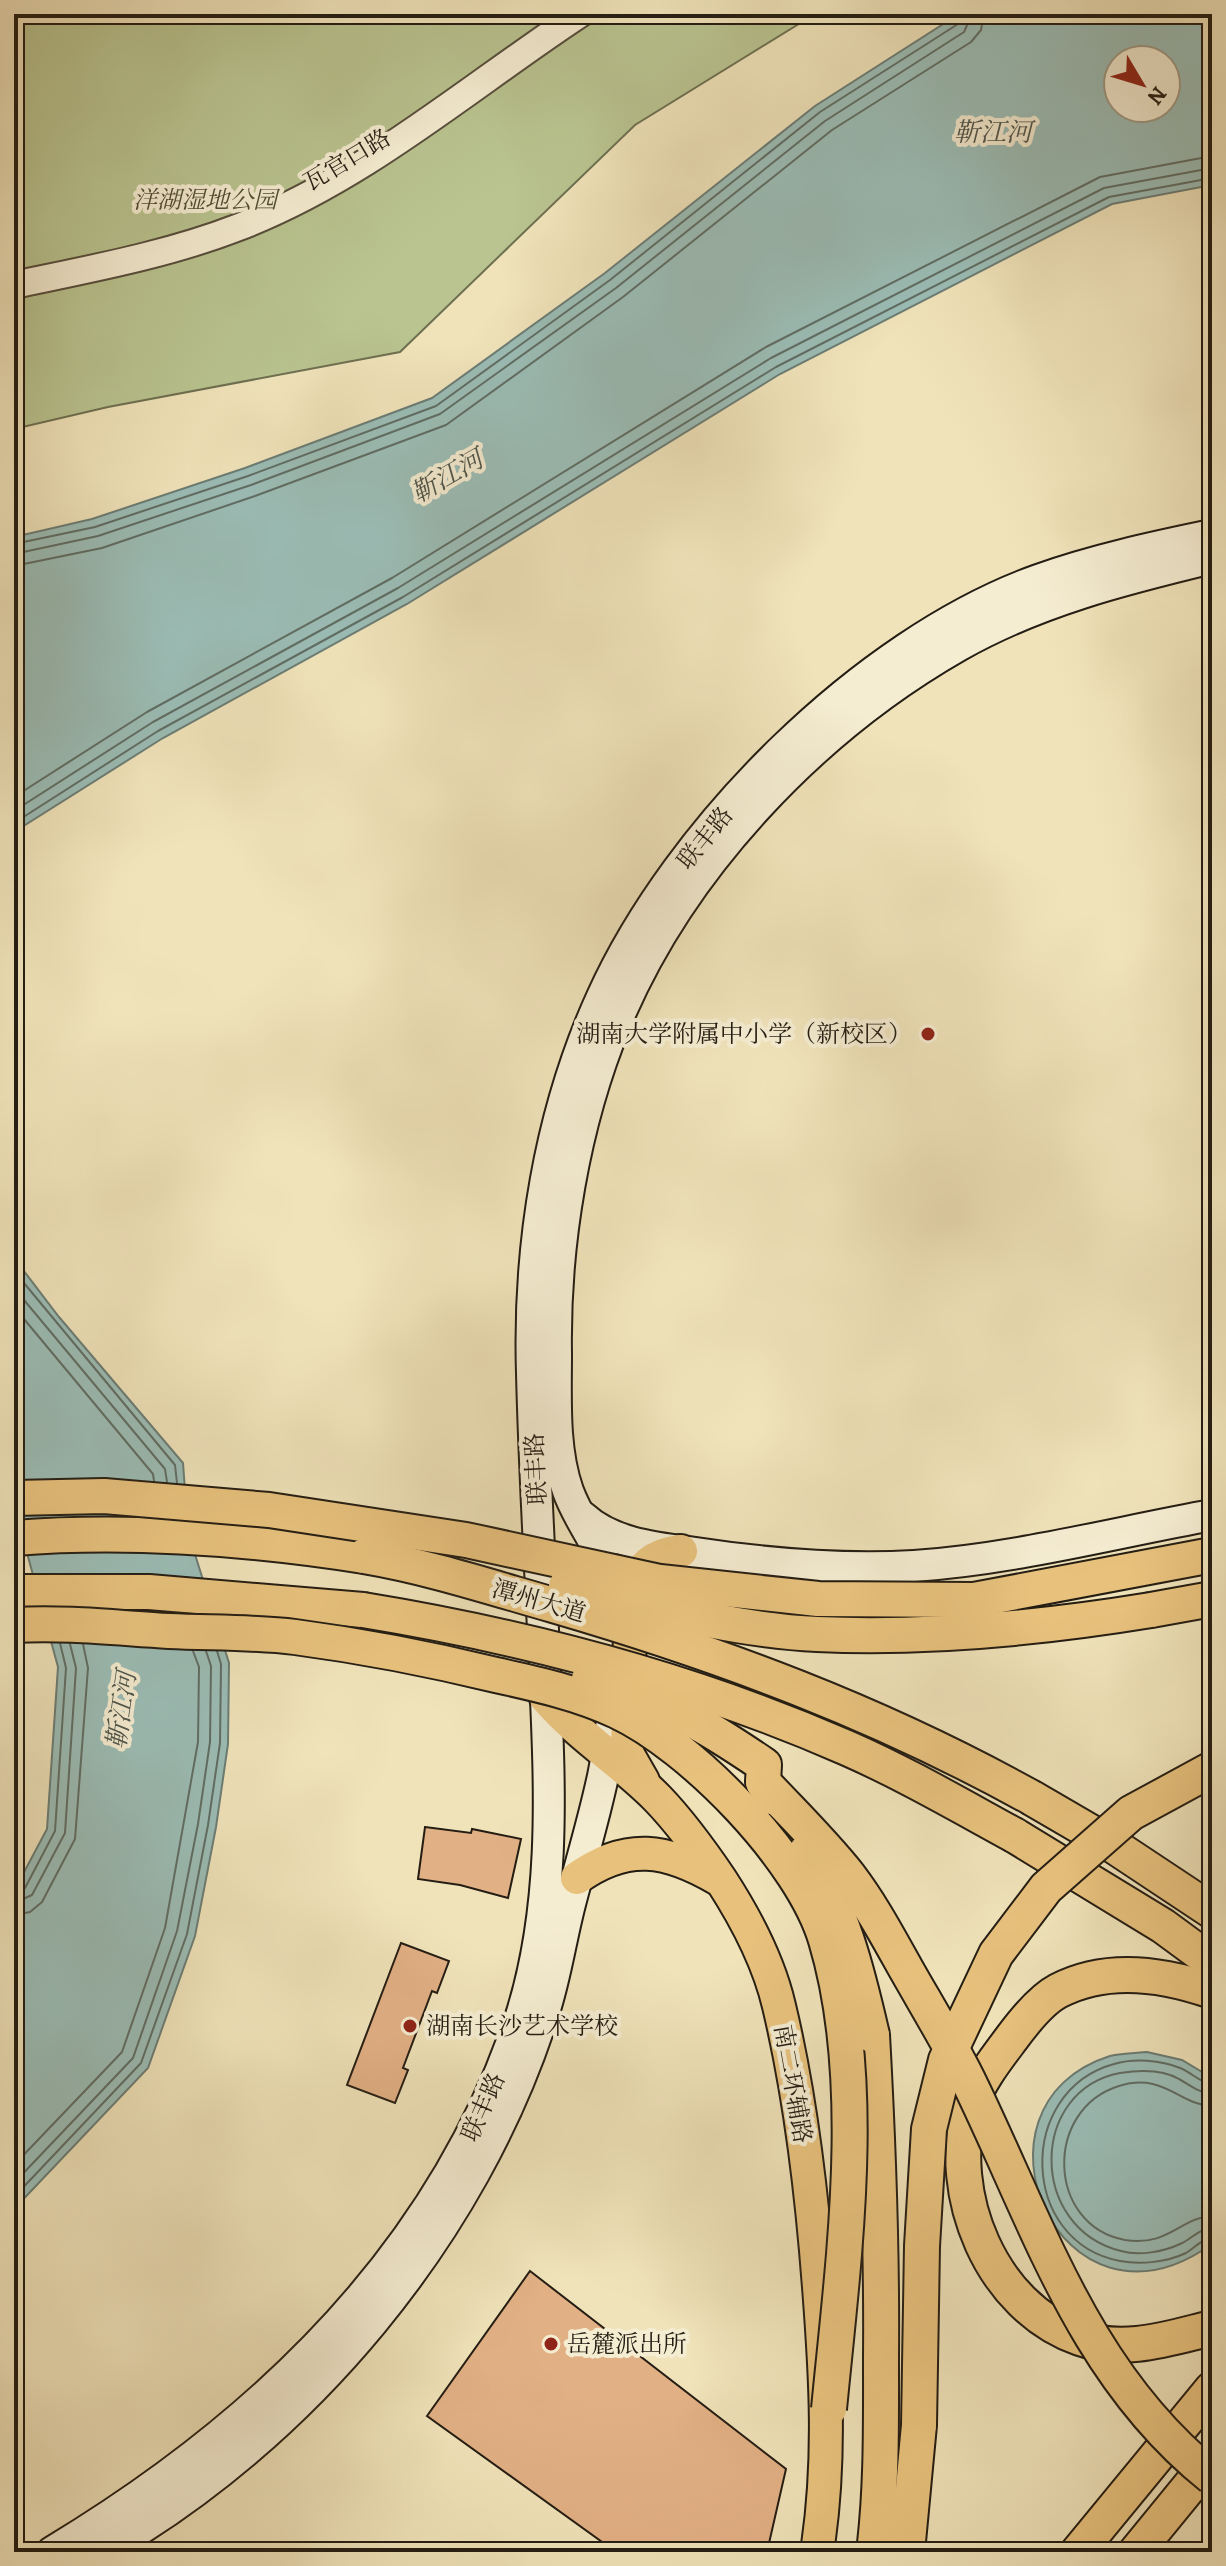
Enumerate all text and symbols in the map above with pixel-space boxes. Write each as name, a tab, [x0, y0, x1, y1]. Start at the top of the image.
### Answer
north arrow	[1102, 44, 1182, 124]
text: N	[1140, 80, 1174, 111]
water label: 靳江河	[954, 115, 1036, 150]
street label: 瓦官口路	[298, 122, 396, 198]
park label: 洋湖湿地公园	[133, 184, 281, 216]
water label: 靳江河	[405, 440, 493, 511]
street label: 联丰路	[670, 800, 740, 876]
place label: 湖南大学附属中小学（新校区）	[576, 1018, 912, 1050]
marker: 湖南大学附属中小学（新校区）	[919, 1025, 937, 1043]
street label: 联丰路	[518, 1432, 554, 1506]
street label: 潭州大道	[488, 1572, 590, 1630]
water label: 靳江河	[99, 1665, 145, 1751]
place label: 湖南长沙艺术学校	[426, 2010, 618, 2042]
marker: 湖南长沙艺术学校	[401, 2017, 419, 2035]
street label: 南二环辅路	[767, 2022, 819, 2146]
street label: 联丰路	[454, 2068, 512, 2146]
place label: 岳麓派出所	[567, 2328, 687, 2360]
marker: 岳麓派出所	[542, 2335, 560, 2353]

